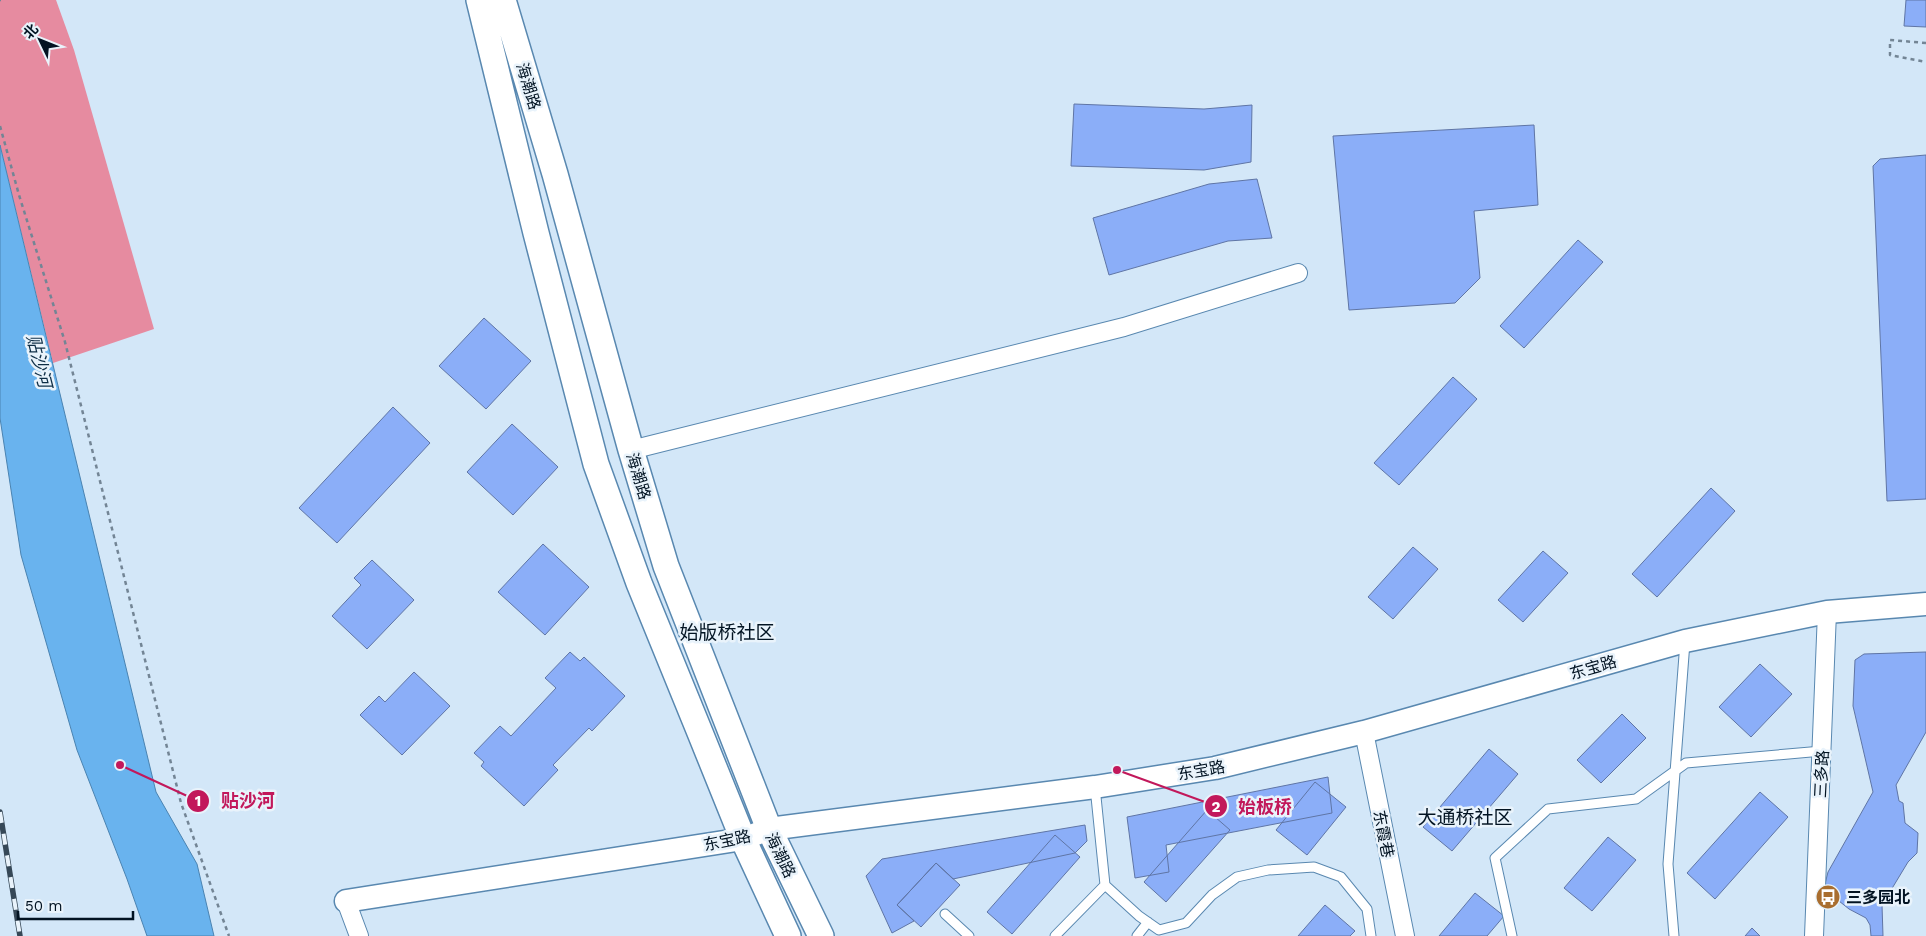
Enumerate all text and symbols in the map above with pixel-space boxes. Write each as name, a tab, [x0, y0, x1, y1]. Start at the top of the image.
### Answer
north arrow	[15, 15, 65, 65]
text: 北	[20, 21, 41, 42]
street label: 海潮路	[512, 60, 545, 112]
water label: 贴沙河	[23, 332, 57, 393]
street label: 海潮路	[622, 450, 655, 502]
district label: 始版桥社区	[679, 621, 775, 644]
street label: 东宝路	[1567, 652, 1619, 683]
street label: 三多路	[1811, 750, 1832, 798]
street label: 东宝路	[1176, 757, 1226, 784]
callout: 贴沙河	[186, 785, 285, 818]
text: 贴沙河	[221, 790, 275, 811]
callout: 始板桥	[1203, 790, 1302, 823]
text: 1	[195, 792, 201, 810]
text: 始板桥	[1238, 796, 1292, 817]
text: 2	[1212, 798, 1221, 816]
district label: 大通桥社区	[1417, 806, 1513, 829]
street label: 东霞巷	[1370, 809, 1397, 859]
street label: 东宝路	[702, 826, 753, 855]
street label: 海潮路	[761, 829, 800, 881]
bus stop icon: 三多园北	[1815, 884, 1841, 910]
scale bar	[18, 888, 132, 920]
place label: 三多园北	[1846, 888, 1910, 907]
text: 50 m	[25, 897, 62, 915]

